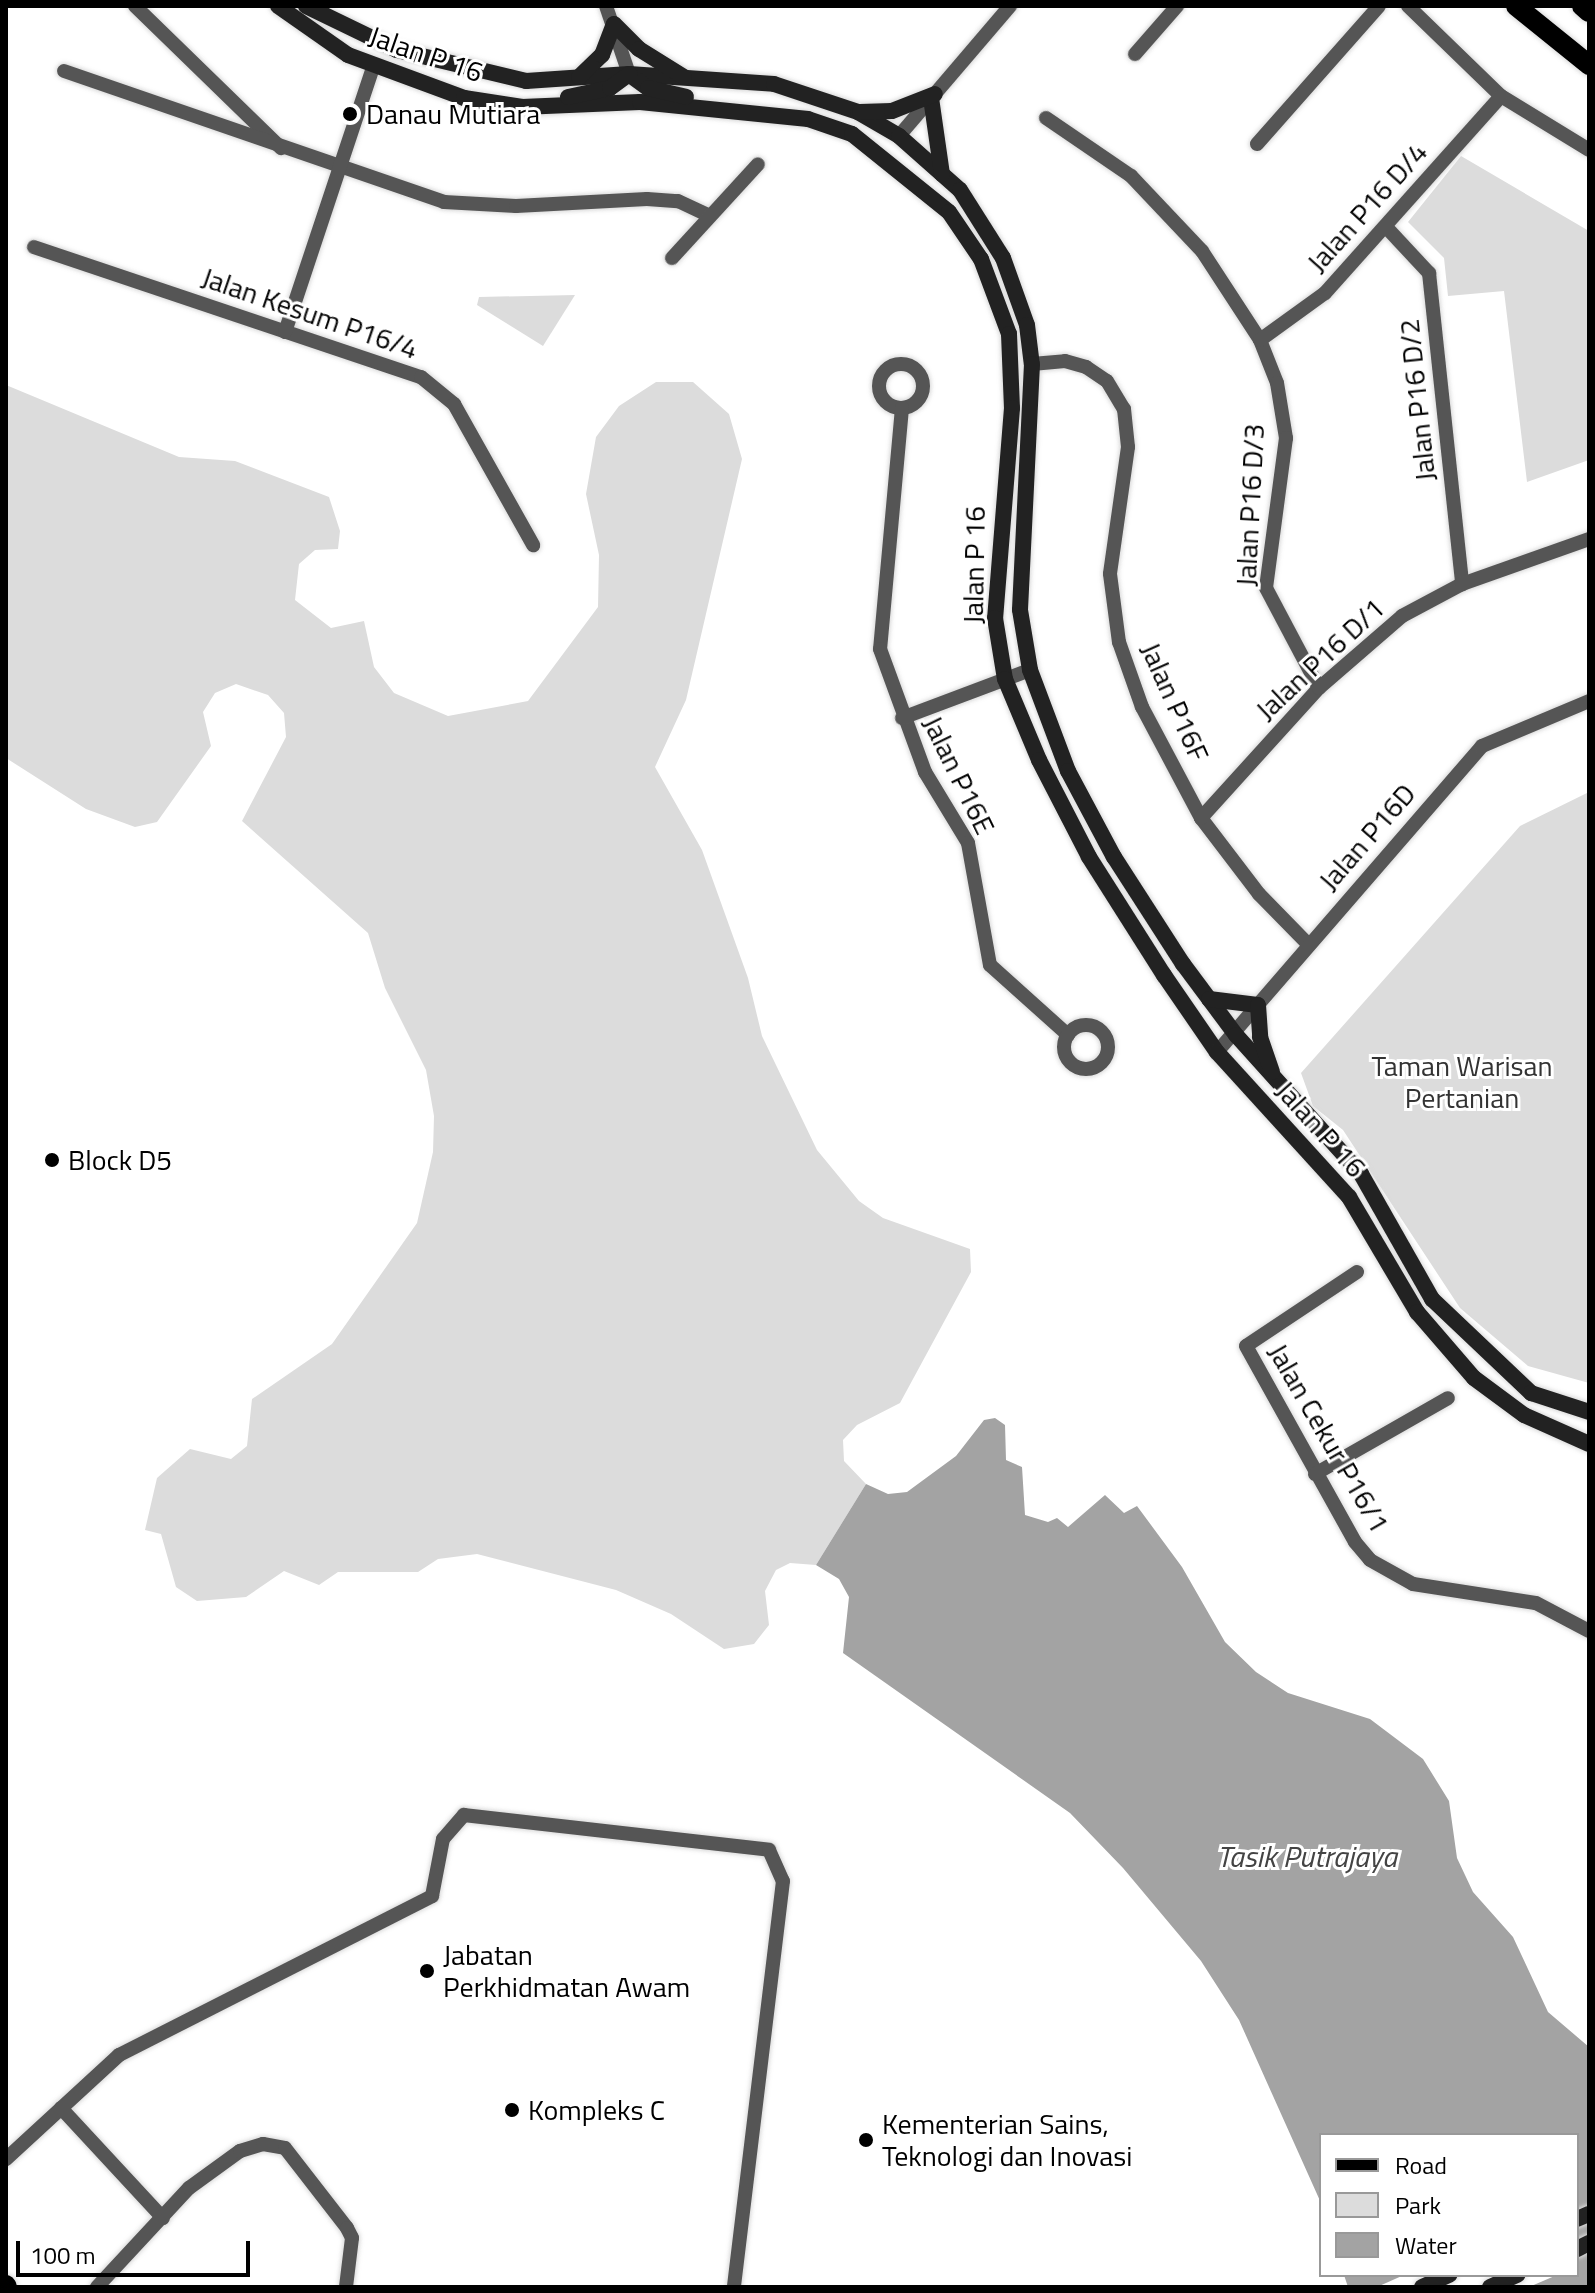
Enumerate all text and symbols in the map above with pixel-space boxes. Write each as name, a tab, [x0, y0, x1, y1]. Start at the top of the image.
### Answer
street label: Jalan P 16	[365, 19, 487, 89]
place label: Danau Mutiara	[366, 97, 540, 131]
marker: Danau Mutiara	[341, 105, 359, 123]
street label: Jalan P16 D/4	[1300, 135, 1434, 279]
street label: Jalan Kesum P16/4	[198, 260, 422, 366]
street label: Jalan P16 D/2	[1392, 317, 1442, 483]
street label: Jalan P16 D/3	[1229, 423, 1271, 587]
street label: Jalan P 16	[956, 506, 992, 624]
street label: Jalan P16 D/1	[1249, 591, 1391, 727]
street label: Jalan P16F	[1134, 637, 1216, 767]
street label: Jalan P16E	[916, 710, 1002, 840]
street label: Jalan P16D	[1312, 777, 1422, 897]
park label: Taman Warisan Pertanian	[1371, 1049, 1553, 1115]
street label: Jalan P 16	[1269, 1074, 1373, 1184]
place label: Block D5	[68, 1143, 172, 1177]
marker: Block D5	[43, 1151, 61, 1169]
street label: Jalan Cekur P16/1	[1261, 1338, 1397, 1538]
water label: Tasik Putrajaya	[1217, 1838, 1397, 1874]
place label: Jabatan Perkhidmatan Awam	[443, 1938, 690, 2004]
marker: Jabatan Perkhidmatan Awam	[418, 1962, 436, 1980]
place label: Kompleks C	[528, 2093, 665, 2127]
marker: Kompleks C	[503, 2101, 521, 2119]
place label: Kementerian Sains, Teknologi dan Inovasi	[882, 2107, 1132, 2173]
marker: Kementerian Sains, Teknologi dan Inovasi	[857, 2131, 875, 2149]
legend	[1319, 2133, 1579, 2277]
text: Road	[1395, 2147, 1447, 2183]
text: Park	[1395, 2187, 1441, 2223]
scale bar	[20, 2225, 254, 2275]
text: Water	[1395, 2227, 1457, 2263]
text: 100 m	[30, 2237, 96, 2273]

